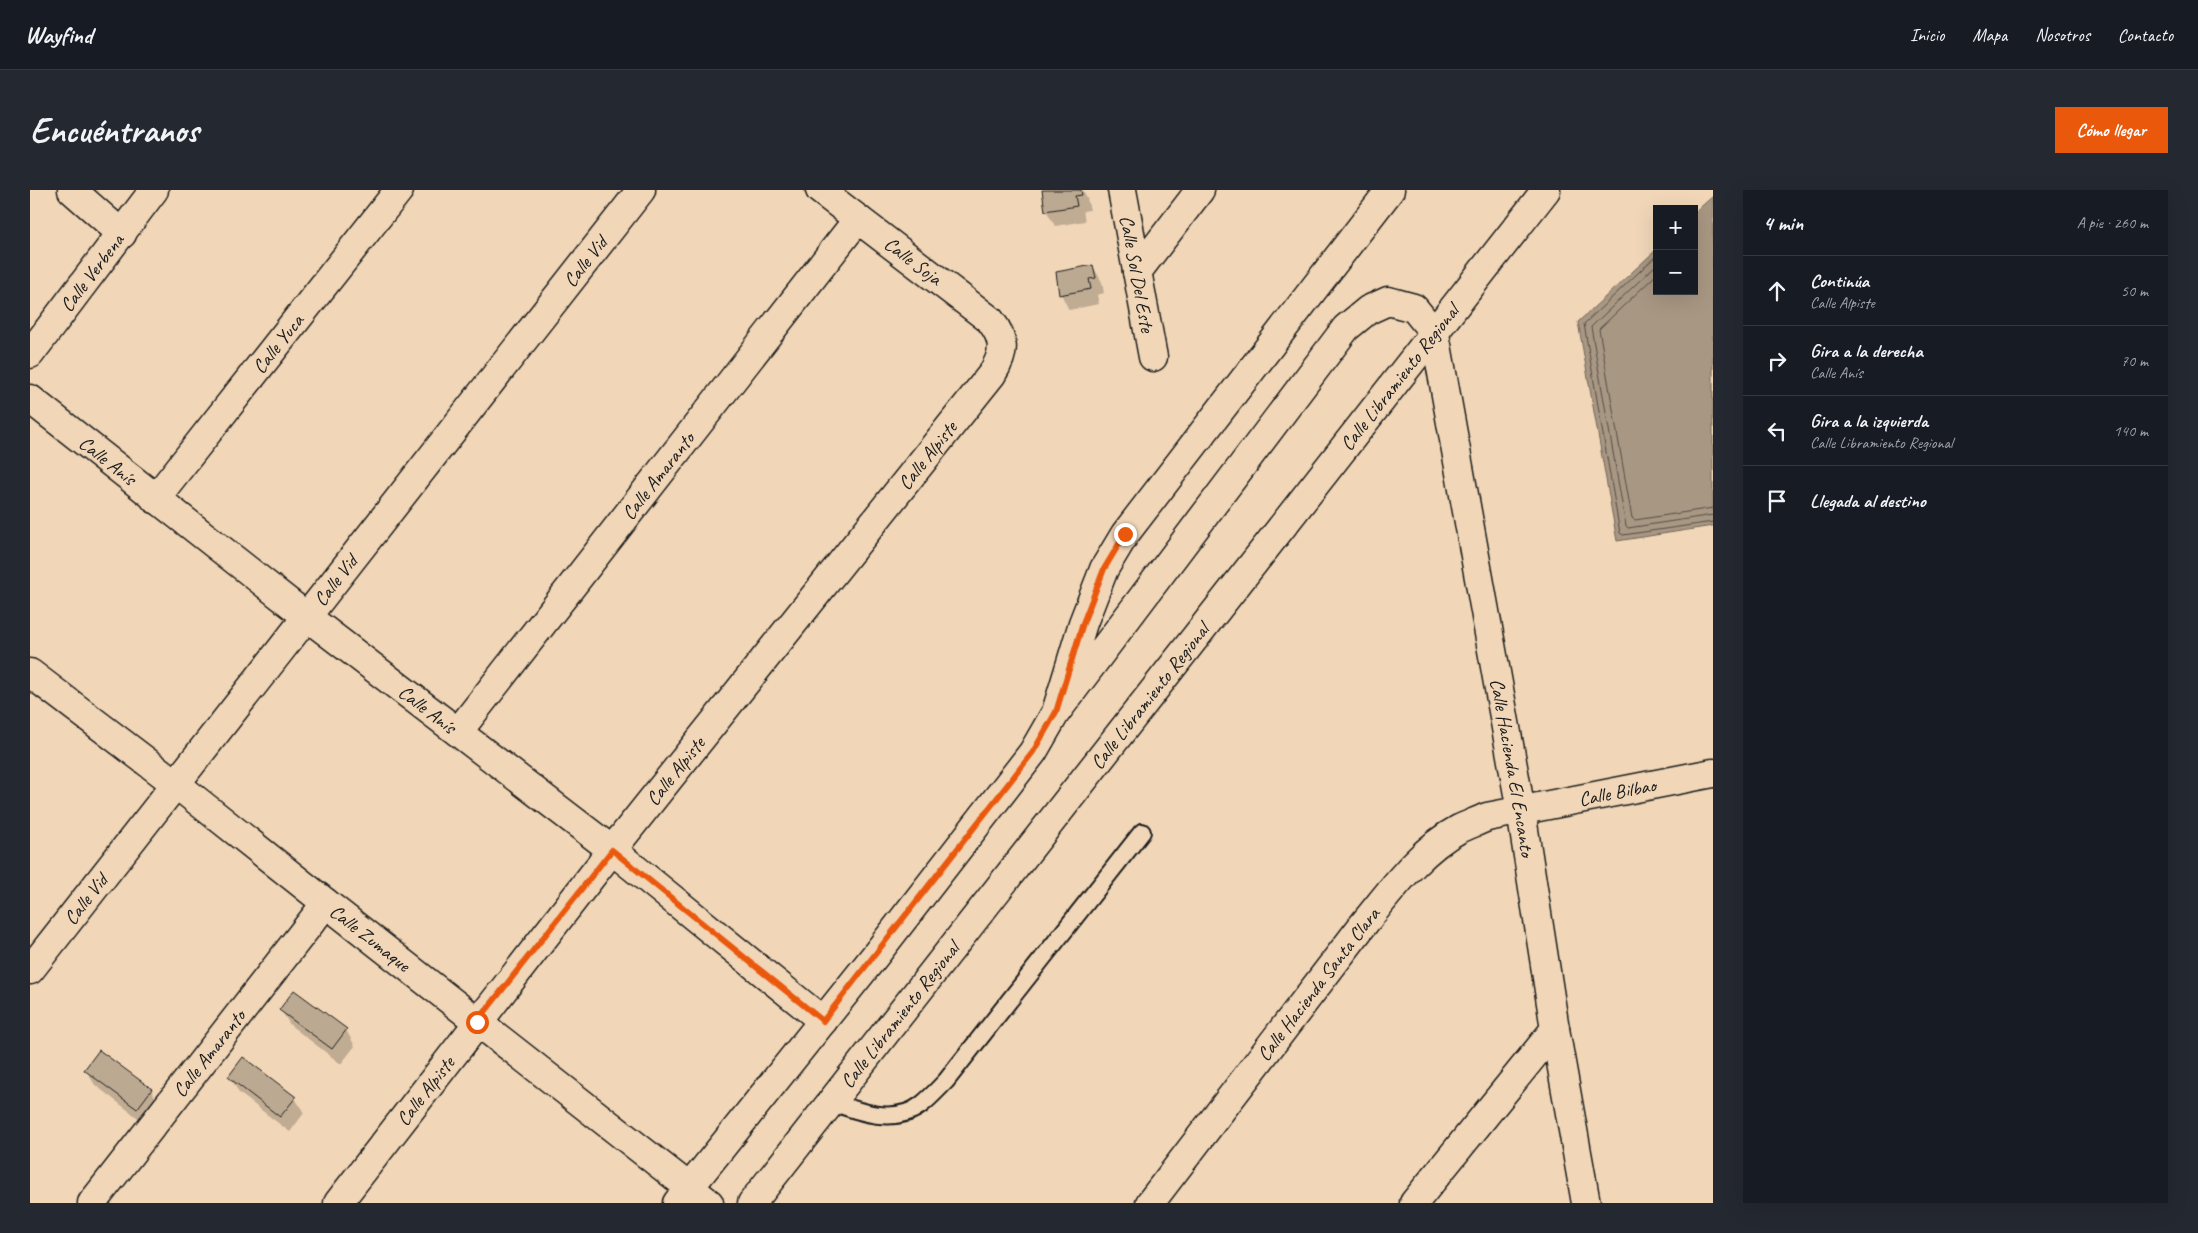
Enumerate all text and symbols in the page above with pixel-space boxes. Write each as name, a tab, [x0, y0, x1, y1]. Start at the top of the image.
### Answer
text: Wayfind	[25, 20, 92, 50]
text: Inicio	[1910, 24, 1944, 46]
text: Mapa	[1972, 24, 2007, 46]
text: Nosotros	[2035, 24, 2090, 46]
text: Contacto	[2118, 24, 2173, 46]
button: Cómo llegar	[2055, 107, 2168, 153]
text: Encuéntranos	[30, 108, 199, 153]
map controls	[1653, 205, 1698, 295]
button: +	[1653, 205, 1698, 250]
text: 4 min	[1763, 210, 1803, 236]
street label: Calle Sol Del Este	[1114, 213, 1161, 336]
text: A pie · 260 m	[2077, 213, 2148, 233]
street label: Calle Verbena	[54, 227, 130, 317]
street label: Calle Vid	[557, 229, 615, 292]
street label: Calle Soja	[879, 231, 948, 292]
button: −	[1653, 250, 1698, 295]
text: Continúa	[1810, 269, 1869, 293]
icon: ahead	[1763, 277, 1791, 305]
text: 50 m	[2121, 281, 2148, 301]
text: Calle Alpiste	[1810, 293, 1875, 313]
street label: Calle Libramiento Regional	[1334, 297, 1466, 455]
street label: Calle Yuca	[247, 308, 310, 378]
text: Gira a la derecha	[1810, 339, 1923, 363]
icon: right	[1763, 347, 1791, 375]
text: 70 m	[2121, 351, 2148, 371]
text: Calle Anís	[1810, 363, 1863, 383]
text: Gira a la izquierda	[1810, 409, 1928, 433]
street label: Calle Alpiste	[892, 415, 963, 495]
icon: left	[1763, 417, 1791, 445]
text: 140 m	[2114, 421, 2148, 441]
street label: Calle Amaranto	[616, 425, 701, 525]
street label: Calle Anís	[74, 430, 143, 492]
text: Calle Libramiento Regional	[1810, 433, 1953, 453]
icon: arrive	[1763, 487, 1791, 515]
text: Llegada al destino	[1810, 489, 1926, 513]
route end	[1114, 523, 1137, 546]
street label: Calle Vid	[308, 547, 365, 611]
street label: Calle Libramiento Regional	[1084, 615, 1216, 774]
street label: Calle Hacienda El Encanto	[1485, 676, 1541, 860]
street label: Calle Anís	[394, 679, 463, 740]
street label: Calle Alpiste	[640, 730, 711, 810]
street label: Calle Bilbao	[1576, 772, 1660, 811]
street label: Calle Vid	[58, 866, 115, 930]
street label: Calle Zumaque	[325, 898, 417, 978]
street label: Calle Hacienda Santa Clara	[1251, 901, 1386, 1066]
street label: Calle Libramiento Regional	[835, 934, 967, 1093]
street label: Calle Amaranto	[167, 1003, 252, 1102]
route start	[466, 1011, 489, 1034]
street label: Calle Alpiste	[390, 1050, 461, 1130]

